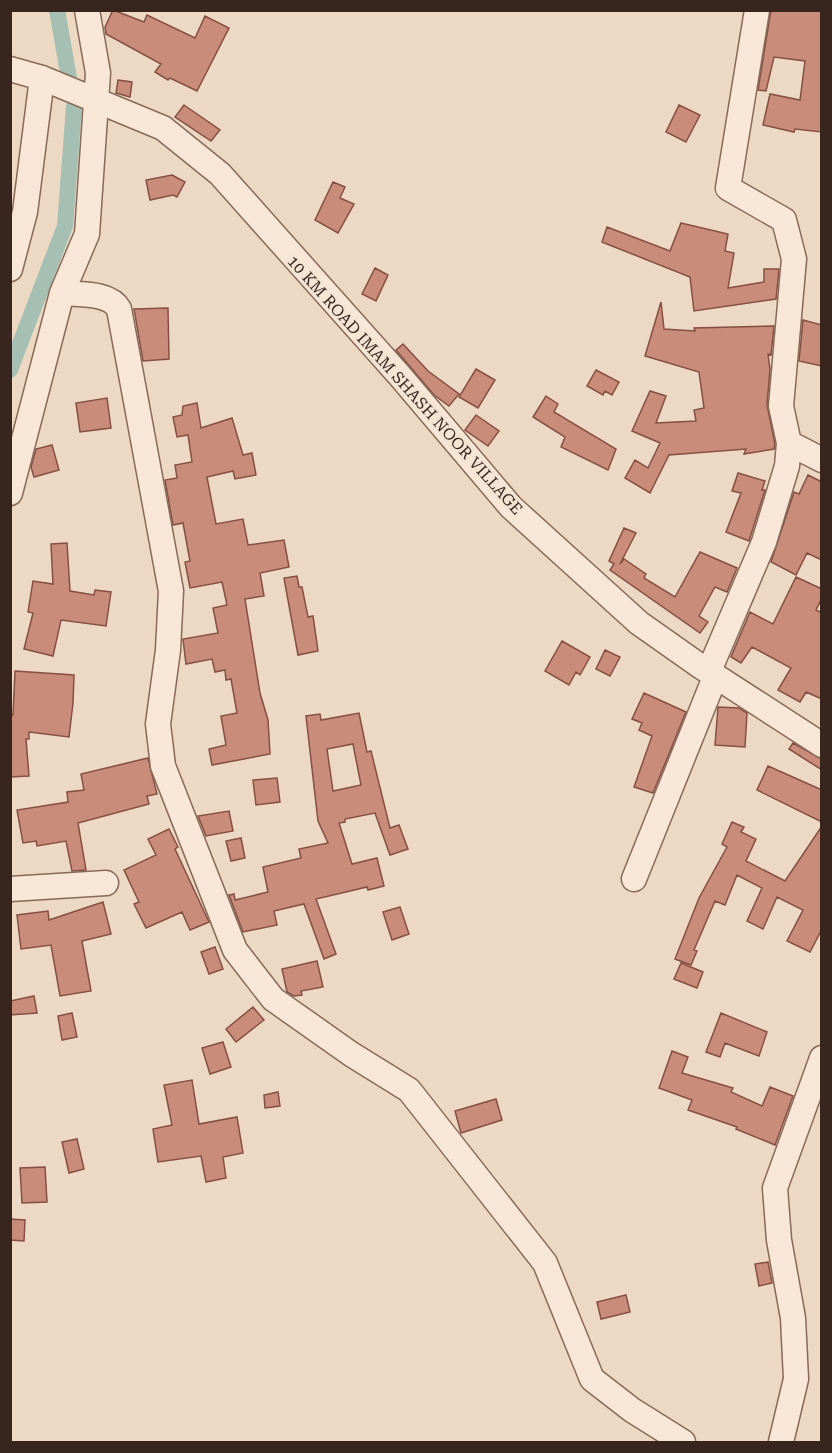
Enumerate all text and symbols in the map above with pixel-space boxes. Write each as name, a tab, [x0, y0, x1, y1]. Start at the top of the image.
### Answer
street label: 10 KM ROAD IMAM SHASH NOOR VILLAGE	[284, 252, 526, 518]

